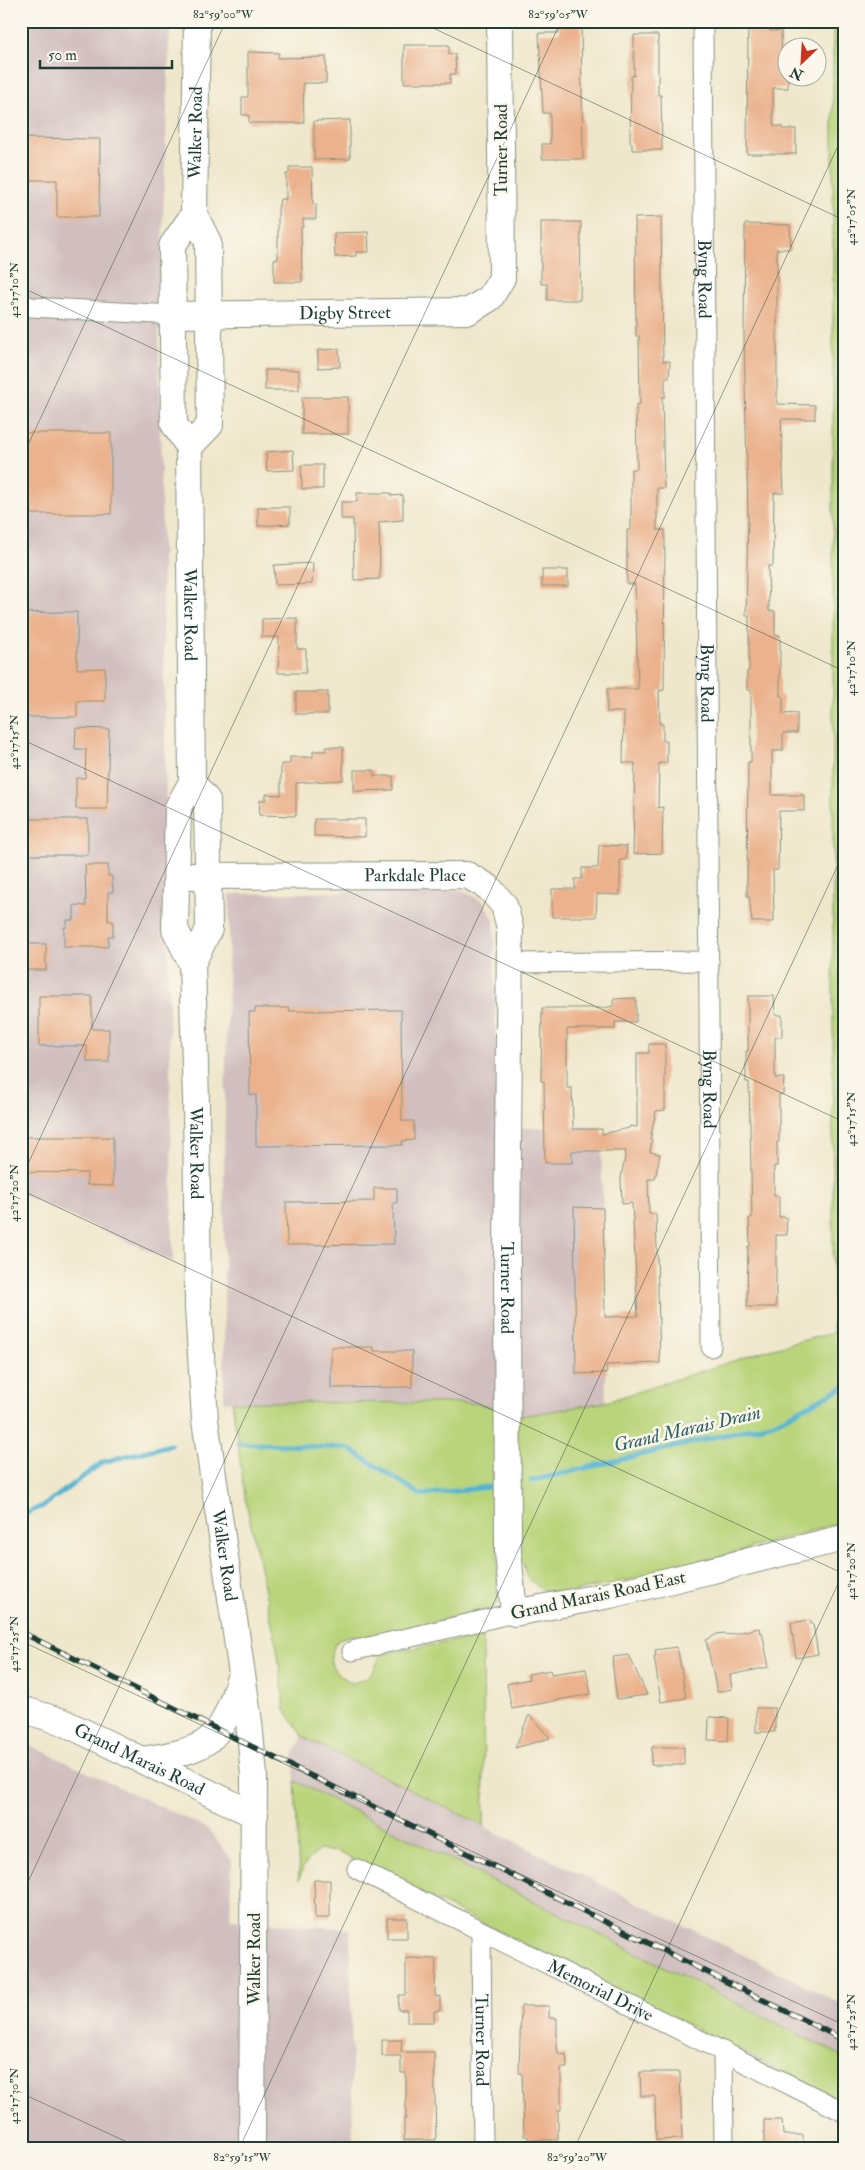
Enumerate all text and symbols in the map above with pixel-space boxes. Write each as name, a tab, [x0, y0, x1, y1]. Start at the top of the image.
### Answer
text: 82°59'00"W	[193, 7, 254, 22]
text: 82°59'05"W	[528, 7, 588, 22]
scale bar	[40, 38, 172, 70]
north arrow	[778, 38, 828, 88]
text: 50 m	[48, 46, 77, 65]
text: N	[787, 63, 807, 84]
street label: Walker Road	[184, 86, 208, 180]
street label: Turner Road	[490, 104, 513, 196]
text: 42°17'05"N	[844, 188, 859, 246]
street label: Byng Road	[692, 239, 716, 319]
text: 42°17'10"N	[7, 262, 22, 318]
street label: Digby Street	[299, 301, 391, 325]
street label: Walker Road	[178, 567, 202, 661]
text: 42°17'10"N	[844, 640, 859, 696]
street label: Byng Road	[695, 643, 718, 723]
text: 42°17'15"N	[7, 714, 22, 770]
street label: Parkdale Place	[364, 864, 467, 887]
street label: Byng Road	[697, 1049, 721, 1129]
text: 42°17'15"N	[844, 1091, 859, 1147]
street label: Walker Road	[184, 1106, 208, 1200]
text: 42°17'20"N	[7, 1164, 22, 1222]
street label: Turner Road	[495, 1242, 518, 1334]
water label: Grand Marais Drain	[611, 1400, 763, 1458]
street label: Walker Road	[206, 1507, 242, 1603]
text: 42°17'20"N	[844, 1542, 859, 1600]
street label: Grand Marais Road East	[508, 1566, 688, 1625]
text: 42°17'25"N	[7, 1615, 22, 1672]
street label: Grand Marais Road	[70, 1718, 209, 1801]
street label: Walker Road	[243, 1912, 266, 2006]
street label: Memorial Drive	[543, 1955, 658, 2027]
text: 42°17'25"N	[844, 1993, 859, 2050]
street label: Turner Road	[470, 1994, 493, 2087]
text: 42°17'30"N	[7, 2068, 22, 2124]
text: 82°59'15"W	[213, 2150, 271, 2165]
text: 82°59'20"W	[547, 2150, 608, 2165]

